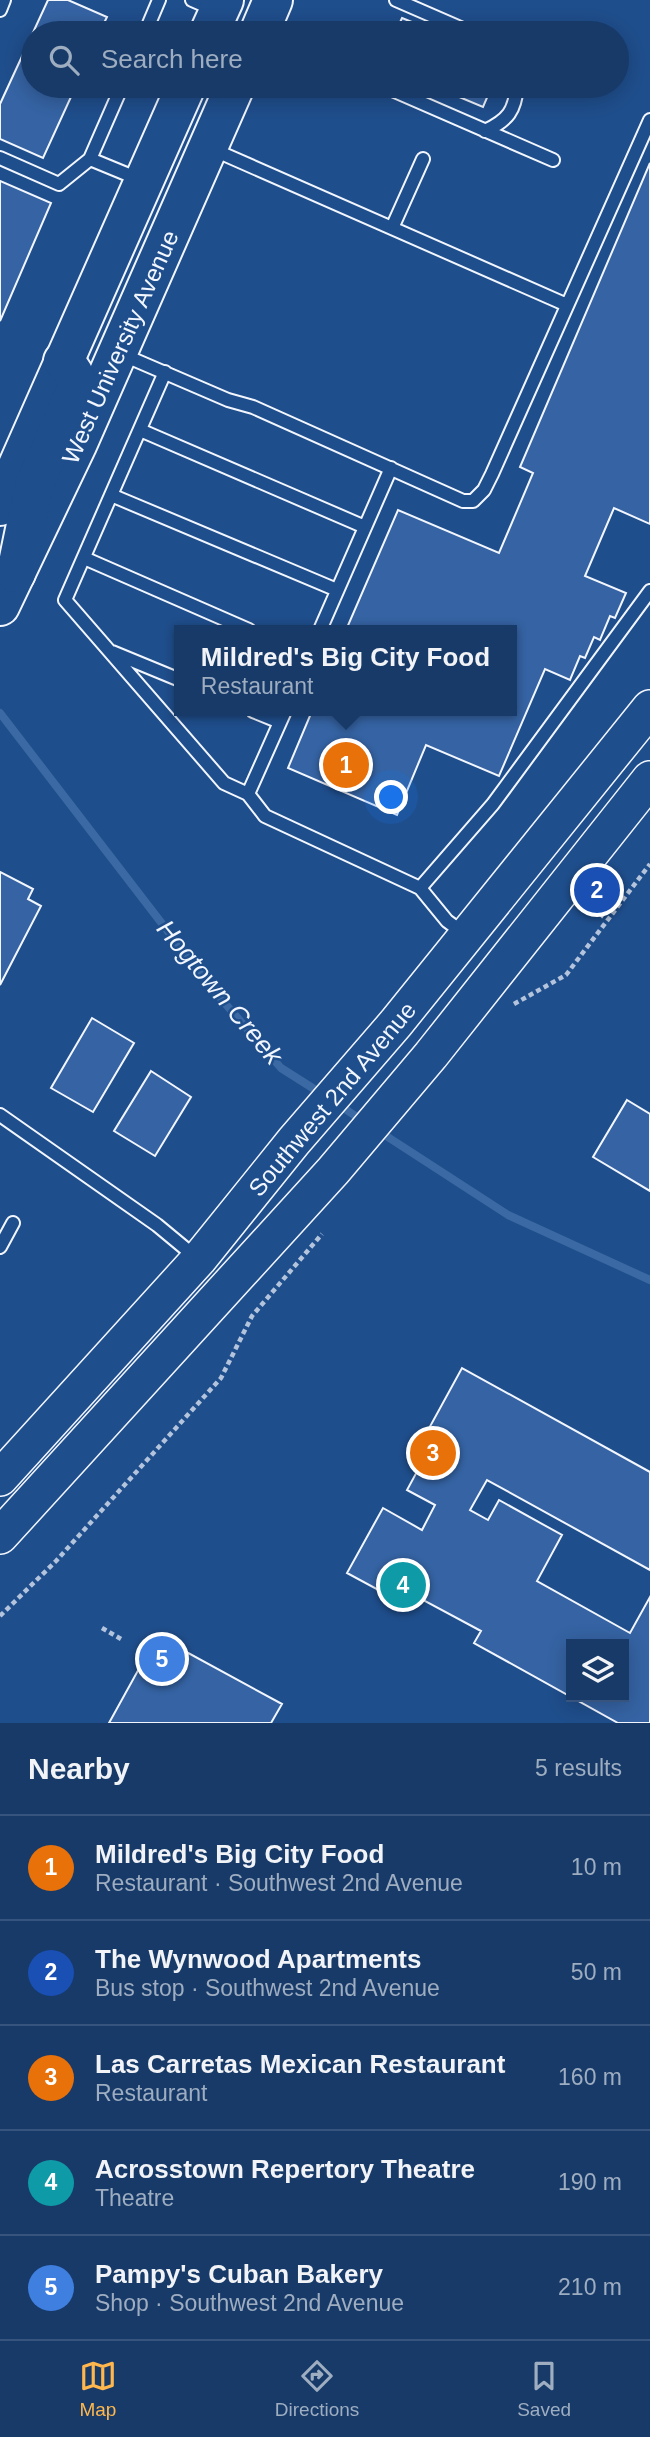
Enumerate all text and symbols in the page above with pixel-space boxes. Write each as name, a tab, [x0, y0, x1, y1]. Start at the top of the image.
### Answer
search box	[21, 21, 629, 98]
icon: search	[45, 41, 83, 79]
text: Search here	[101, 44, 243, 74]
street label: West University Avenue	[56, 226, 184, 468]
popup	[174, 625, 517, 716]
text: Mildred's Big City Food	[201, 642, 490, 672]
text: Restaurant	[201, 673, 313, 699]
pin: 1	[323, 739, 369, 791]
your location	[374, 780, 408, 814]
pin: 2	[574, 864, 620, 916]
water label: Hogtown Creek	[151, 914, 290, 1072]
street label: Southwest 2nd Avenue	[243, 996, 421, 1202]
pin: 3	[410, 1427, 456, 1479]
pin: 4	[380, 1559, 426, 1611]
pin: 5	[139, 1633, 185, 1685]
map controls	[566, 1639, 629, 1702]
button: layers	[566, 1639, 629, 1702]
text: Nearby	[28, 1752, 130, 1785]
text: 5 results	[535, 1755, 622, 1781]
text: Mildred's Big City Food	[95, 1839, 384, 1869]
text: 1	[45, 1854, 57, 1880]
text: 10 m	[571, 1854, 622, 1880]
text: Restaurant · Southwest 2nd Avenue	[95, 1870, 463, 1896]
text: The Wynwood Apartments	[95, 1944, 421, 1974]
text: 2	[45, 1959, 57, 1985]
text: 50 m	[571, 1959, 622, 1985]
text: Bus stop · Southwest 2nd Avenue	[95, 1975, 440, 2001]
text: Las Carretas Mexican Restaurant	[95, 2049, 505, 2079]
text: 3	[45, 2064, 57, 2090]
text: 160 m	[558, 2064, 622, 2090]
text: Restaurant	[95, 2080, 208, 2106]
text: Acrosstown Repertory Theatre	[95, 2154, 475, 2184]
text: 4	[45, 2169, 57, 2195]
text: 190 m	[558, 2169, 622, 2195]
text: Theatre	[95, 2185, 174, 2211]
text: Pampy's Cuban Bakery	[95, 2259, 383, 2289]
text: 5	[45, 2274, 57, 2300]
text: 210 m	[558, 2274, 622, 2300]
text: Shop · Southwest 2nd Avenue	[95, 2290, 404, 2316]
tab: Map	[79, 2357, 117, 2421]
tab: Directions	[275, 2357, 359, 2421]
tab: Saved	[517, 2357, 571, 2421]

